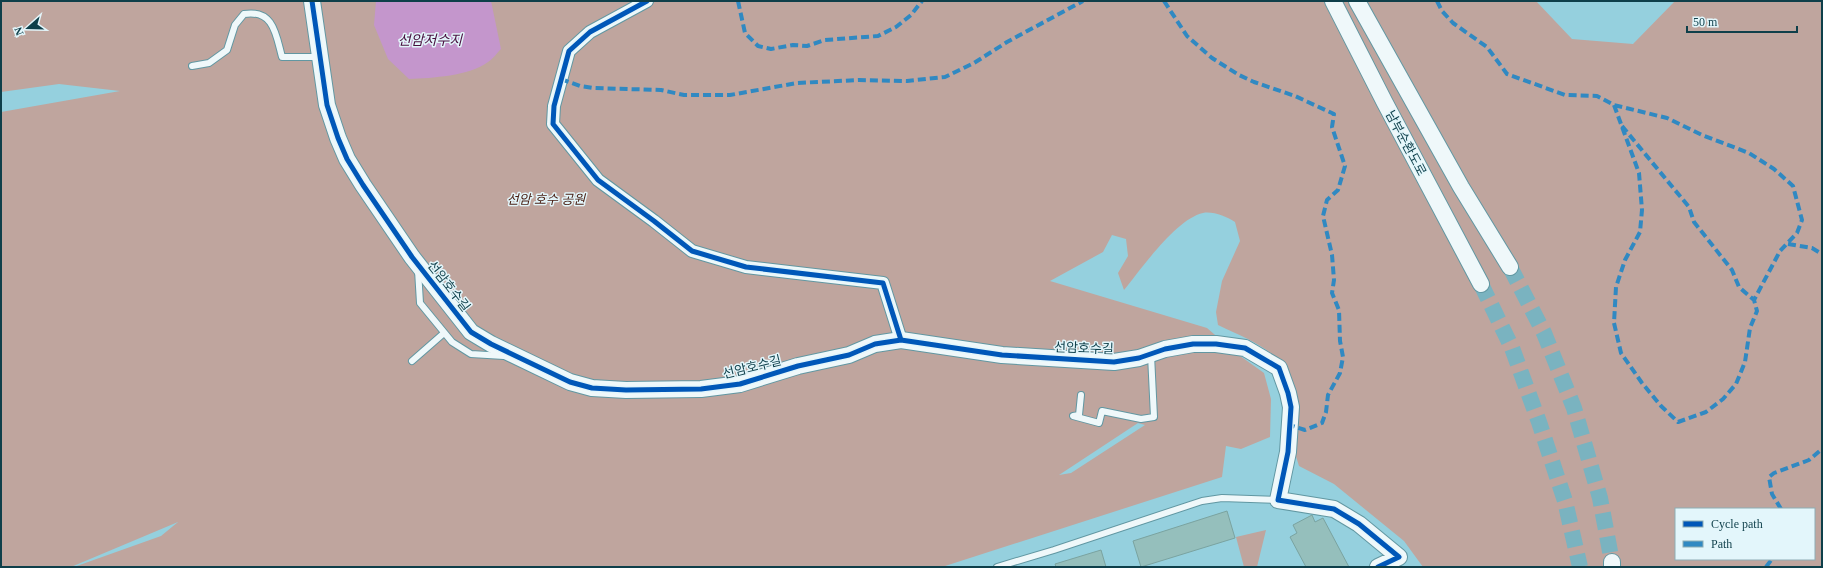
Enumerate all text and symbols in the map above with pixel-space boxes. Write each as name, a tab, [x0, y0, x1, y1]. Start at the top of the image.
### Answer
north arrow	[8, 8, 48, 48]
scale bar	[1687, 8, 1797, 34]
text: 50 m	[1693, 15, 1718, 29]
text: N	[12, 26, 26, 37]
water label: 선암저수지	[398, 33, 463, 48]
street label: 남부순환도로	[1383, 108, 1429, 178]
park label: 선암 호수 공원	[507, 192, 586, 207]
street label: 선암호수길	[425, 258, 473, 314]
street label: 선암호수길	[1054, 339, 1114, 357]
street label: 선암호수길	[721, 352, 783, 382]
legend	[1675, 508, 1815, 560]
text: Cycle path	[1711, 517, 1763, 531]
text: Path	[1711, 537, 1732, 551]

